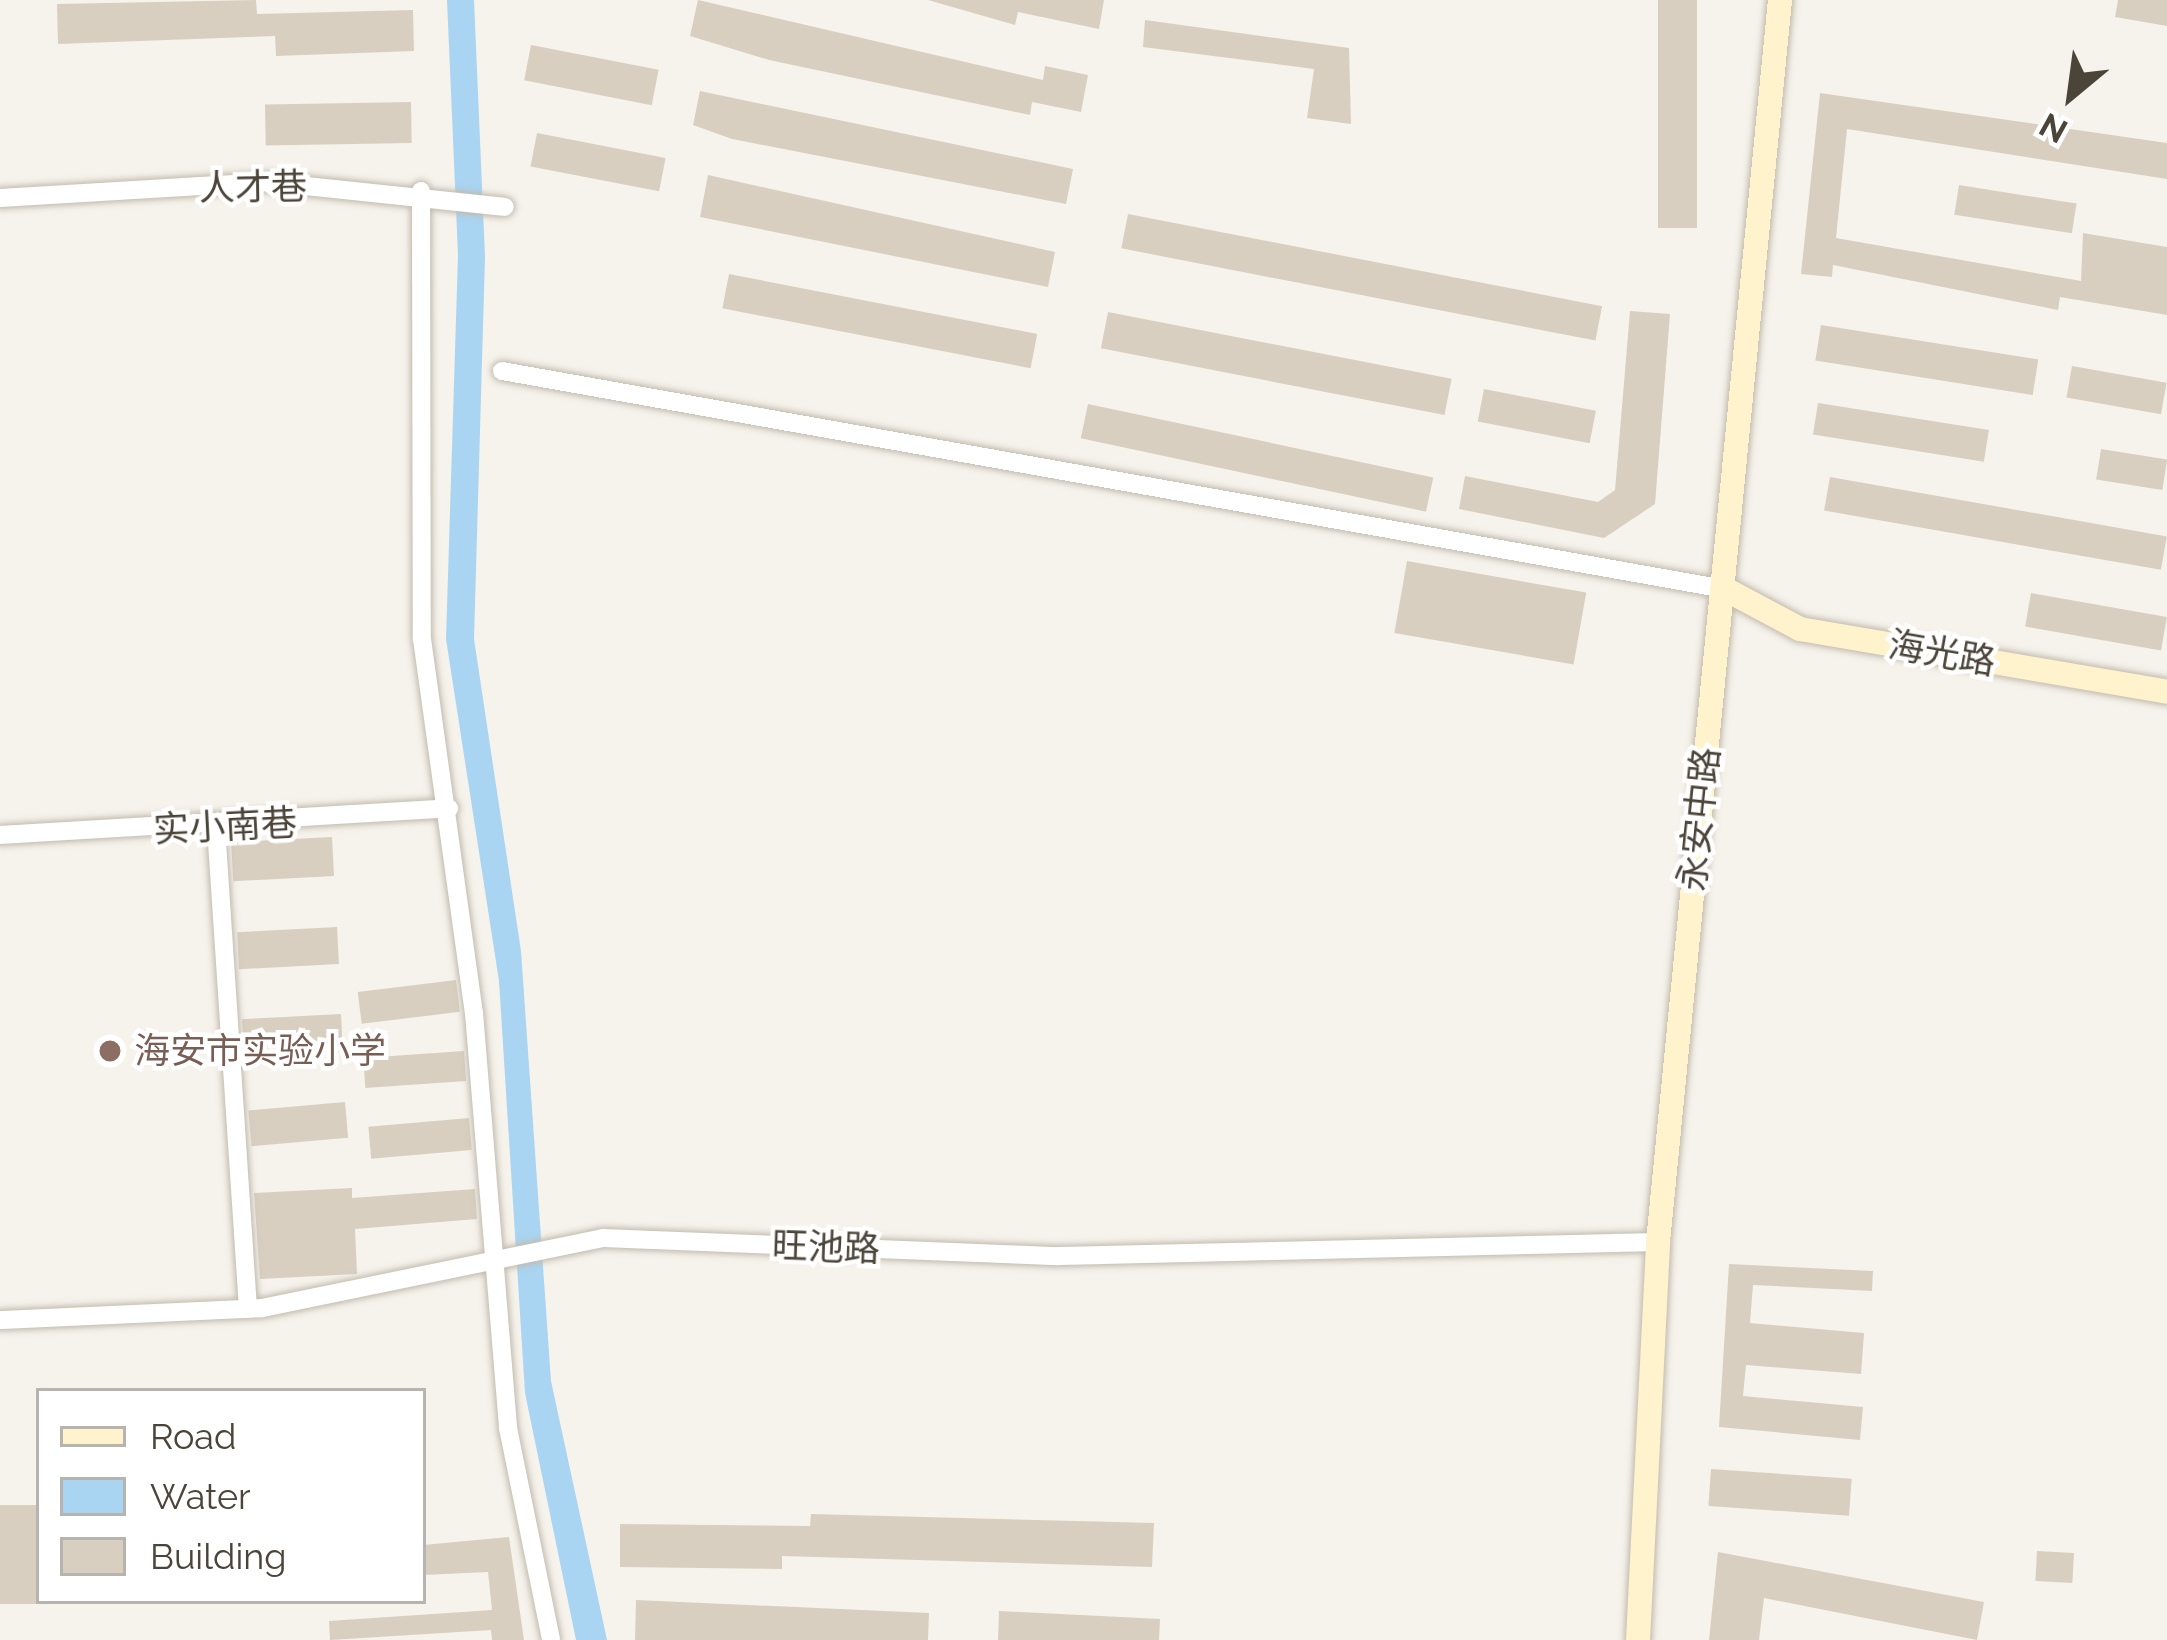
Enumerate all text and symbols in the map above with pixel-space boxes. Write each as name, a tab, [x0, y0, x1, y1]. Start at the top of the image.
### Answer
north arrow	[2011, 36, 2131, 156]
text: N	[2033, 105, 2074, 151]
street label: 人才巷	[199, 164, 307, 210]
street label: 海光路	[1885, 622, 1999, 684]
street label: 永安中路	[1670, 745, 1728, 893]
street label: 实小南巷	[152, 801, 298, 851]
place label: 海安市实验小学	[134, 1029, 386, 1073]
marker: 海安市实验小学	[97, 1038, 123, 1064]
street label: 旺池路	[771, 1224, 881, 1270]
legend	[36, 1388, 426, 1604]
text: Road	[150, 1415, 236, 1457]
text: Water	[150, 1475, 251, 1517]
text: Building	[150, 1535, 286, 1577]

